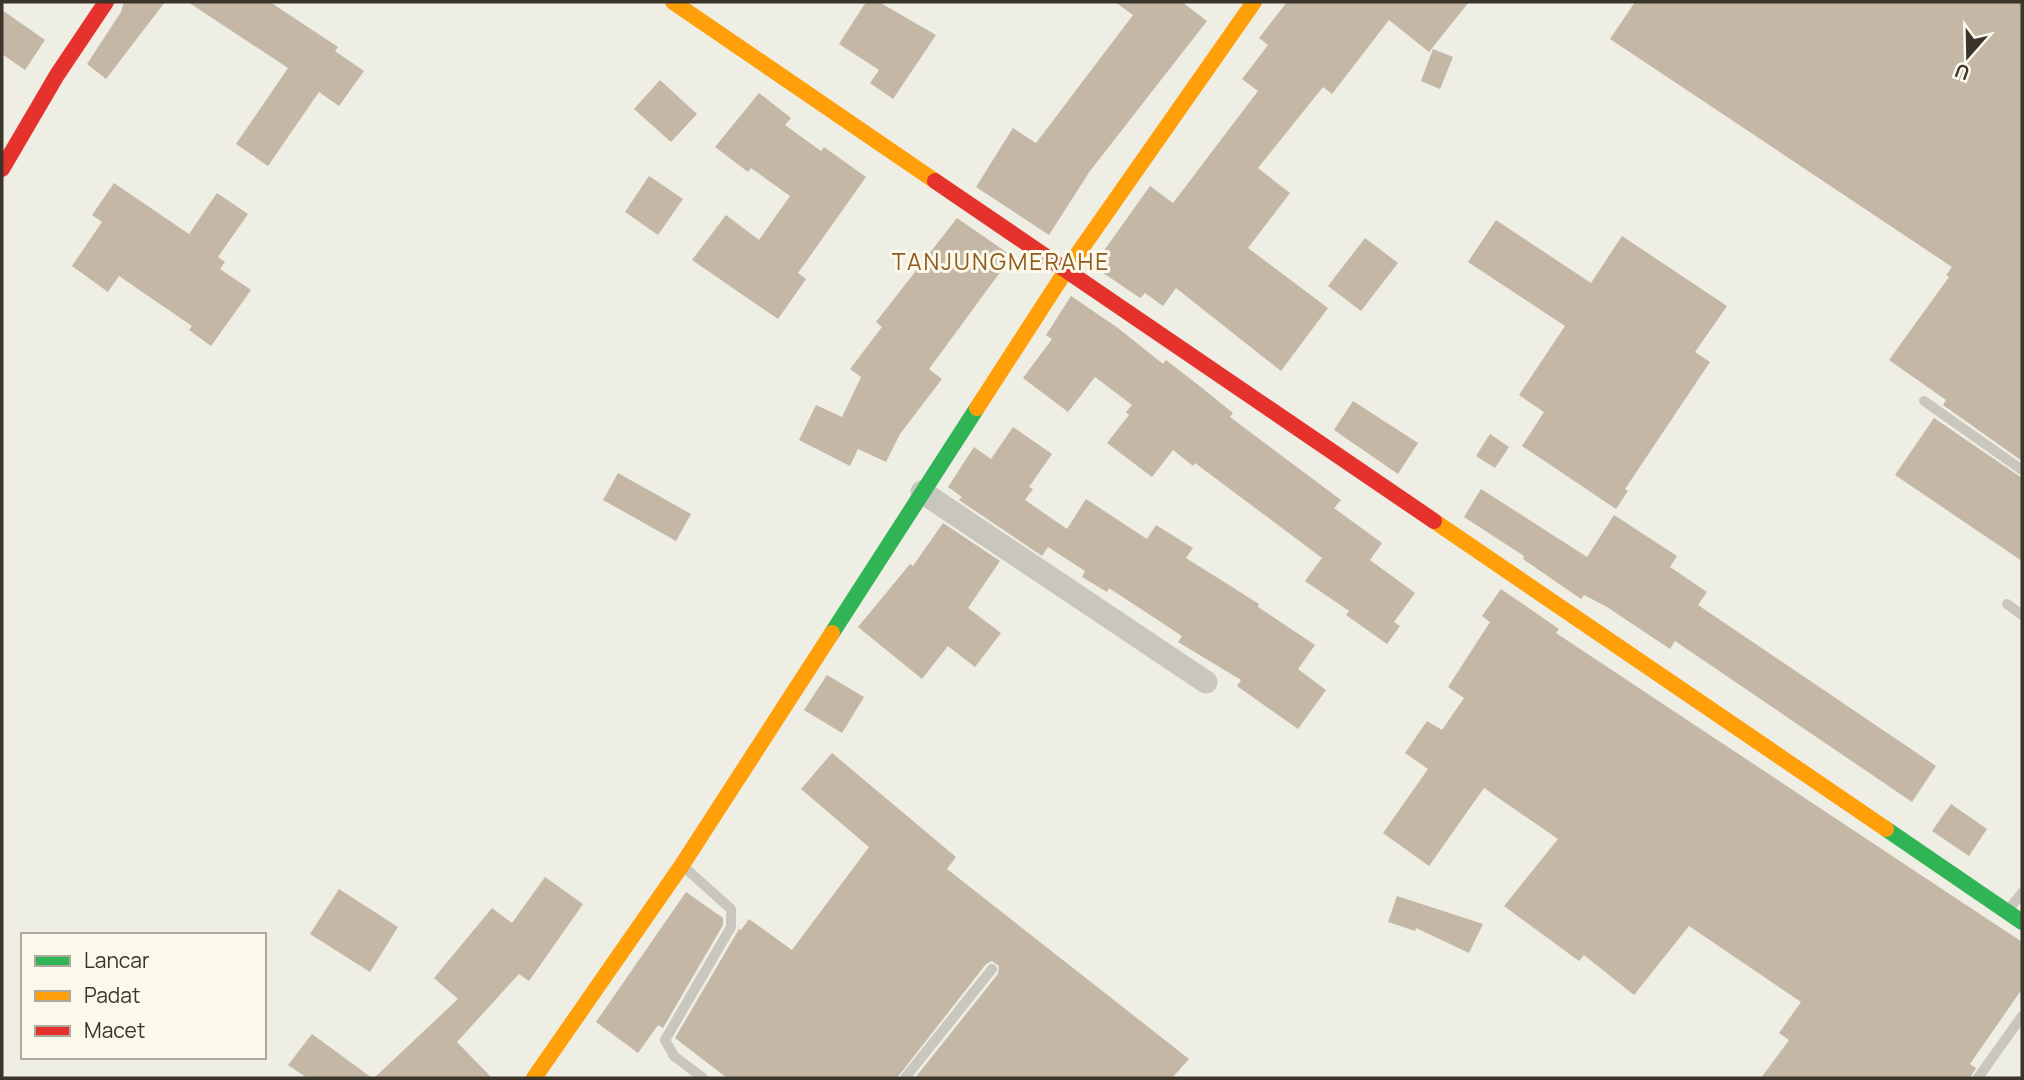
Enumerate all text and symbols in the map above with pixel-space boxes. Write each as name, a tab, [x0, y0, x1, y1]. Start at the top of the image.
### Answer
north arrow	[1933, 21, 2003, 91]
text: U	[1951, 57, 1973, 87]
district label: TANJUNGMERAHE	[892, 245, 1110, 277]
legend	[21, 933, 266, 1059]
text: Lancar	[84, 946, 150, 974]
text: Padat	[84, 981, 140, 1009]
text: Macet	[84, 1016, 145, 1044]

